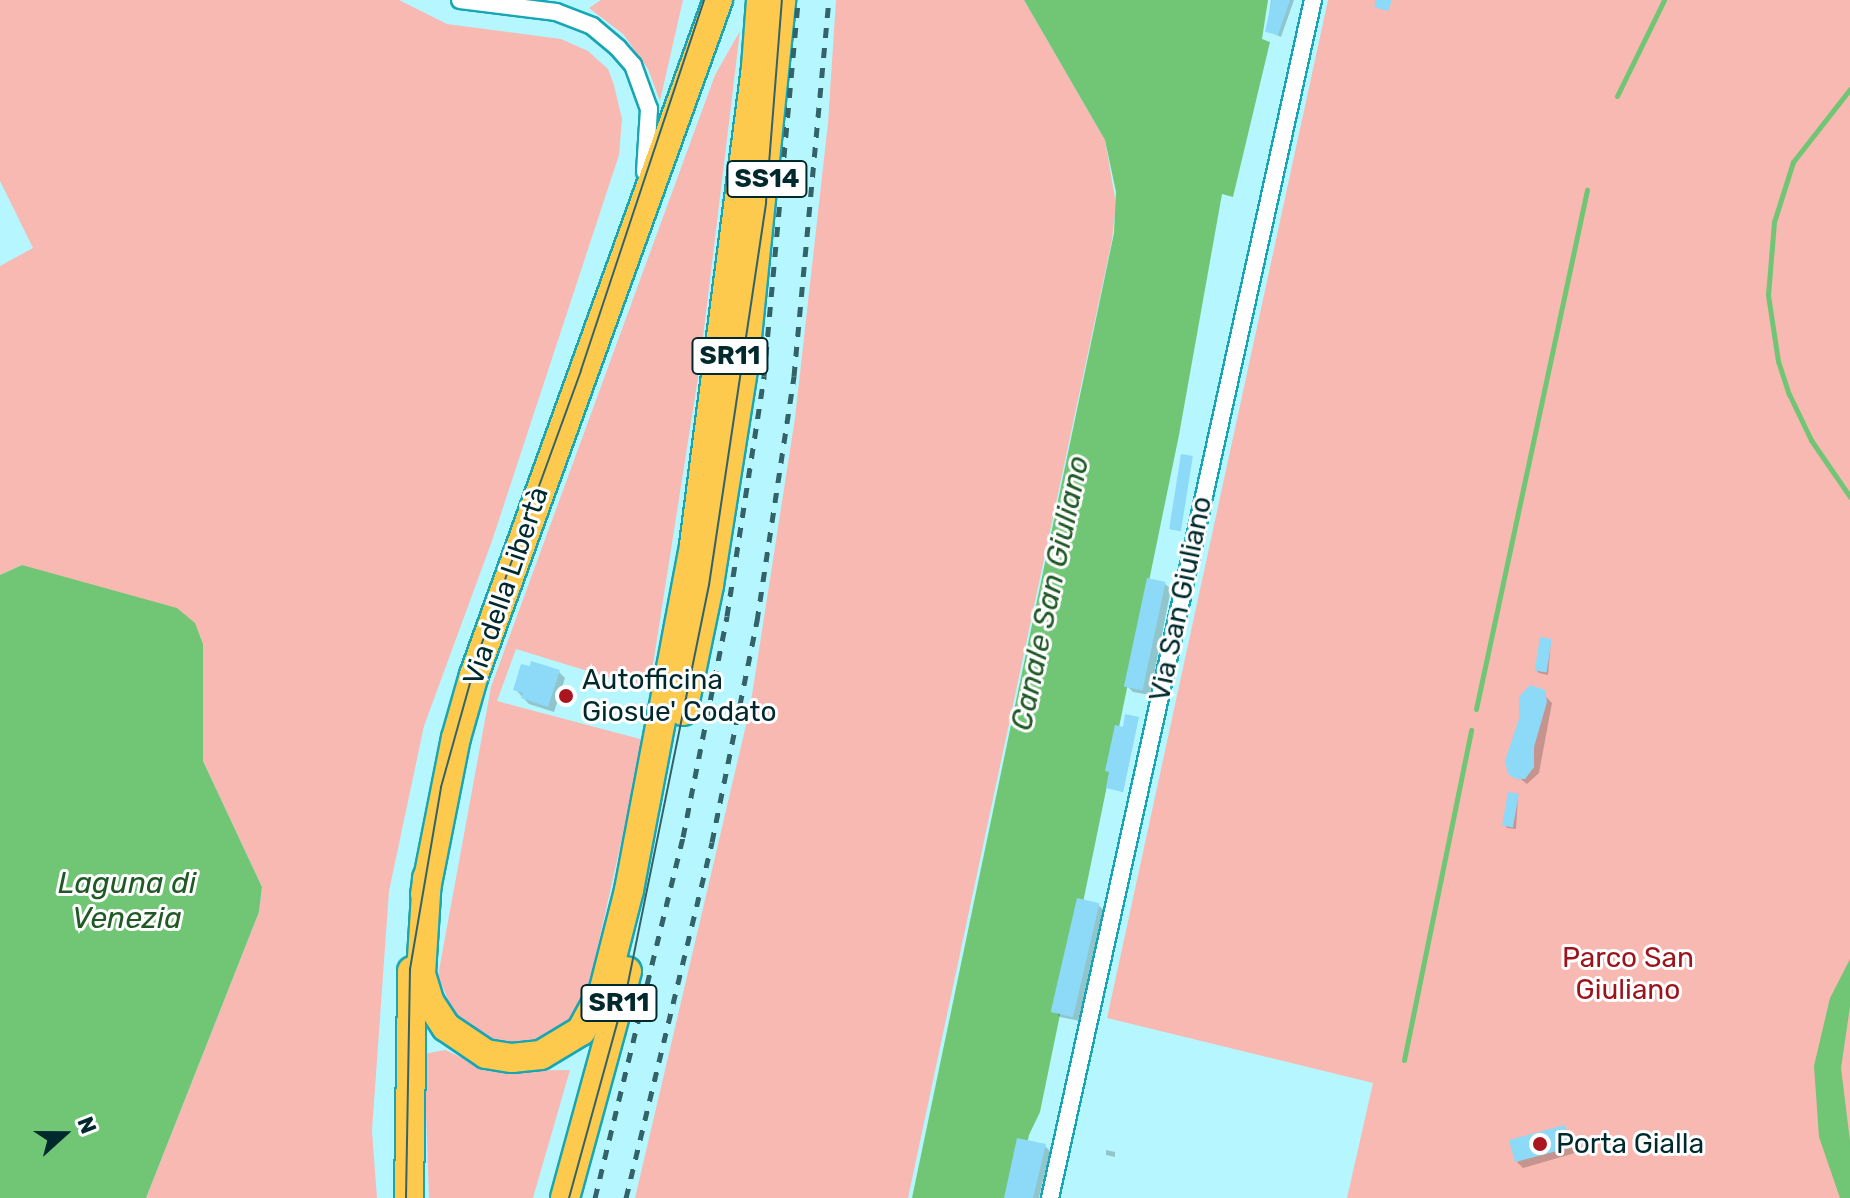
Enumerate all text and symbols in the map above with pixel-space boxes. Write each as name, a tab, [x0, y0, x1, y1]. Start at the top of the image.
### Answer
road number: SS14	[725, 157, 809, 201]
road number: SR11	[690, 334, 770, 378]
water label: Canale San Giuliano	[1003, 452, 1097, 734]
street label: Via della Libertà	[456, 482, 556, 690]
street label: Via San Giuliano	[1143, 493, 1219, 705]
place label: Autofficina Giosue' Codato	[582, 663, 777, 729]
marker: Autofficina Giosue' Codato	[557, 687, 575, 705]
water label: Laguna di Venezia	[58, 865, 196, 936]
park label: Parco San Giuliano	[1562, 941, 1694, 1007]
road number: SR11	[579, 981, 659, 1025]
north arrow	[24, 1094, 104, 1174]
text: N	[71, 1113, 102, 1137]
place label: Porta Gialla	[1556, 1127, 1704, 1161]
marker: Porta Gialla	[1531, 1135, 1549, 1153]

